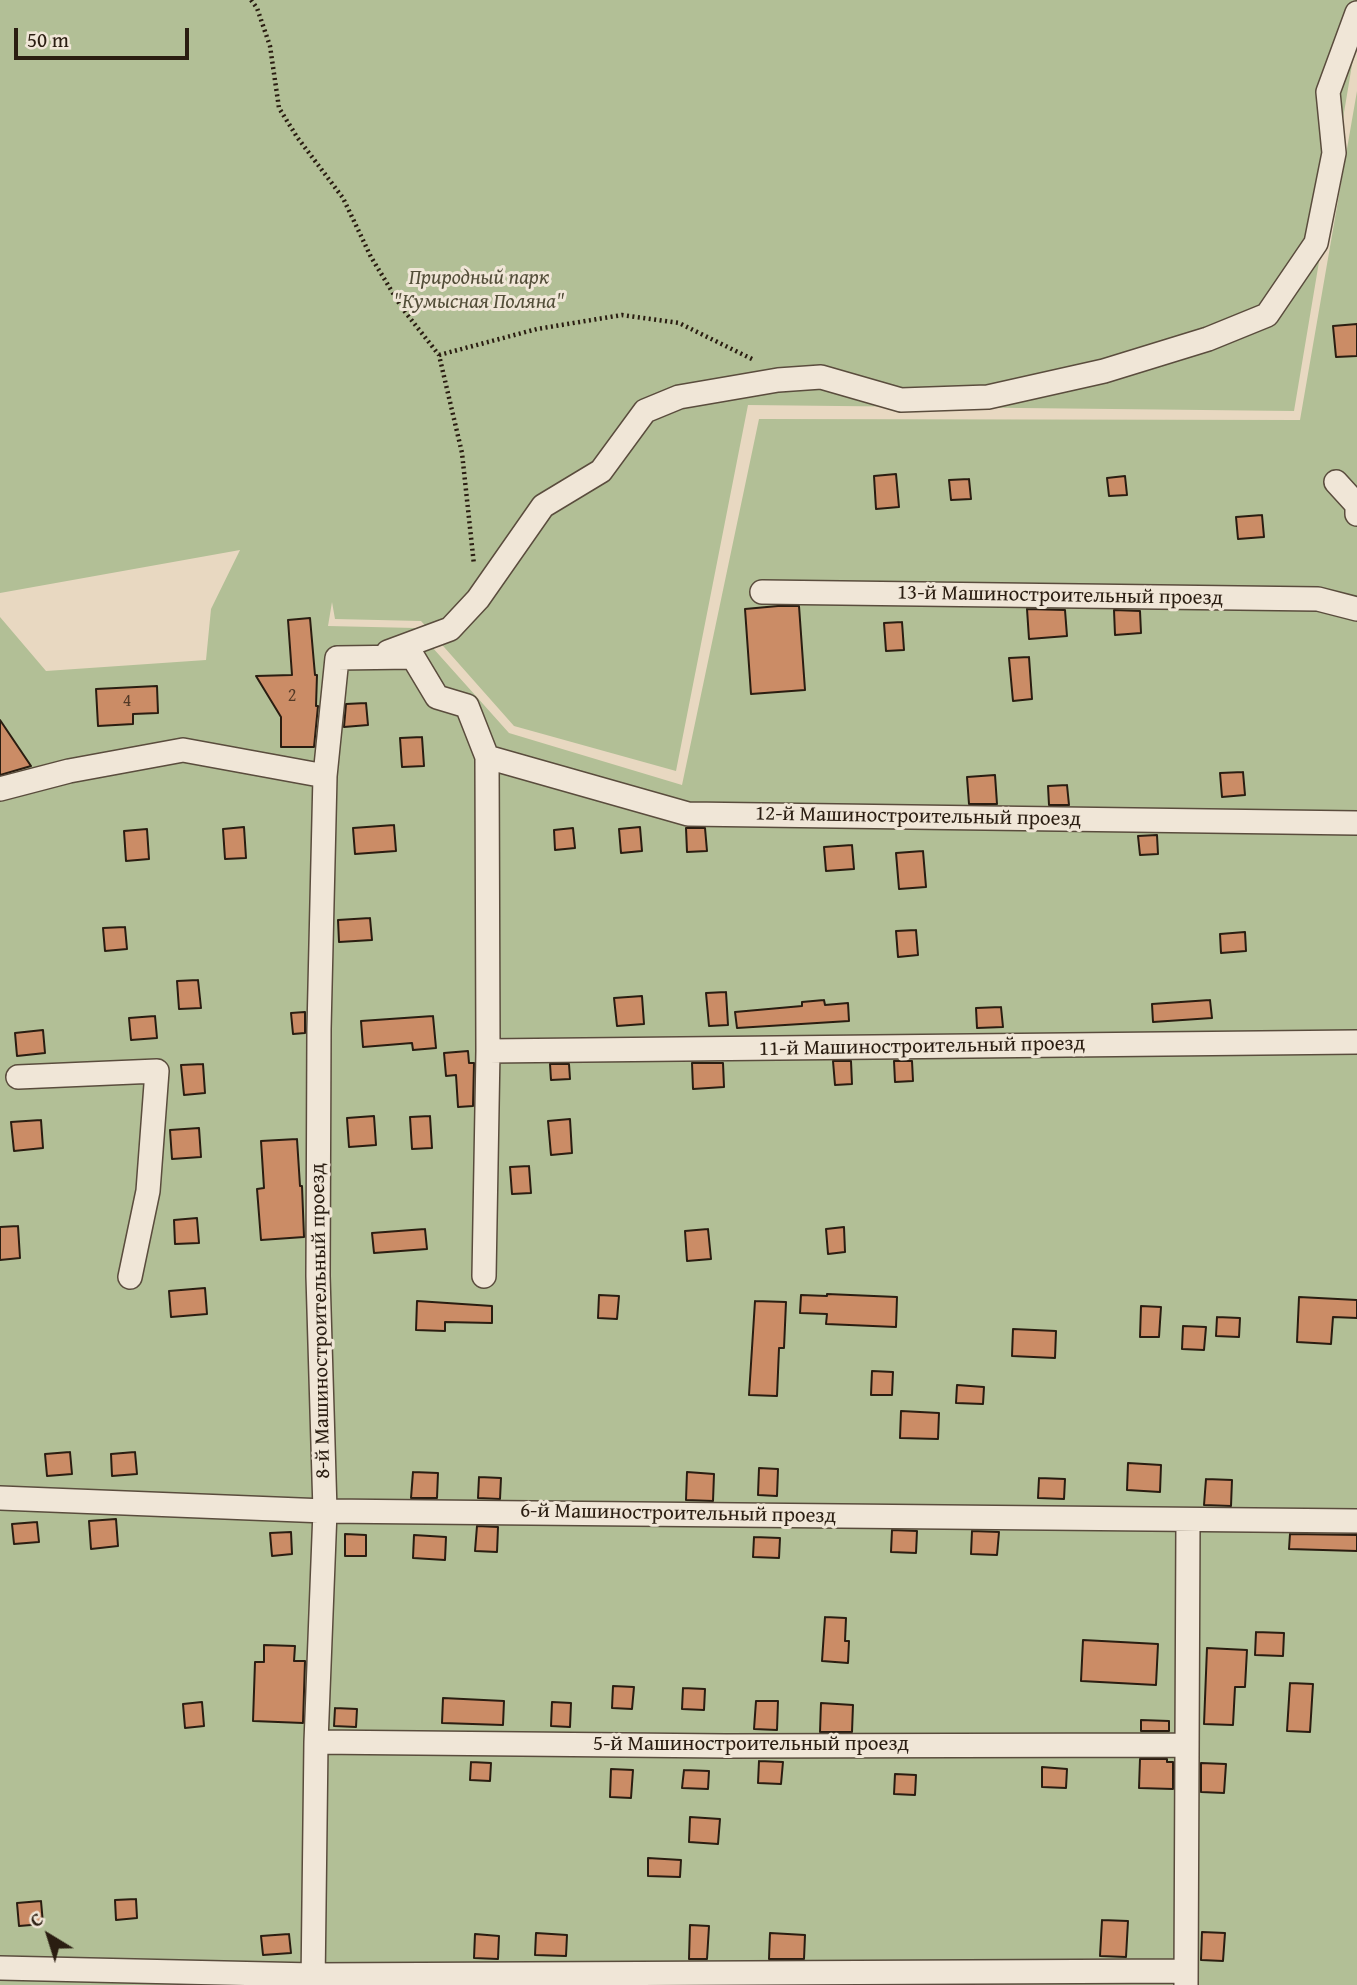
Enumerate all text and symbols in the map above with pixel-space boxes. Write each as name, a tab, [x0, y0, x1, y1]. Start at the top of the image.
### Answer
scale bar	[18, 14, 192, 58]
text: 50 m	[27, 24, 69, 55]
park label: Природный парк "Кумысная Поляна"	[394, 266, 564, 316]
street label: 13-й Машиностроительный проезд	[897, 581, 1223, 611]
house number: 2	[288, 685, 296, 707]
house number: 4	[123, 690, 131, 712]
street label: 12-й Машиностроительный проезд	[755, 802, 1081, 832]
street label: 11-й Машиностроительный проезд	[759, 1032, 1085, 1062]
street label: 8-й Машиностроительный проезд	[306, 1163, 336, 1479]
street label: 6-й Машиностроительный проезд	[520, 1499, 836, 1529]
street label: 5-й Машиностроительный проезд	[593, 1732, 909, 1758]
north arrow	[14, 1901, 84, 1971]
text: С	[23, 1905, 49, 1934]

